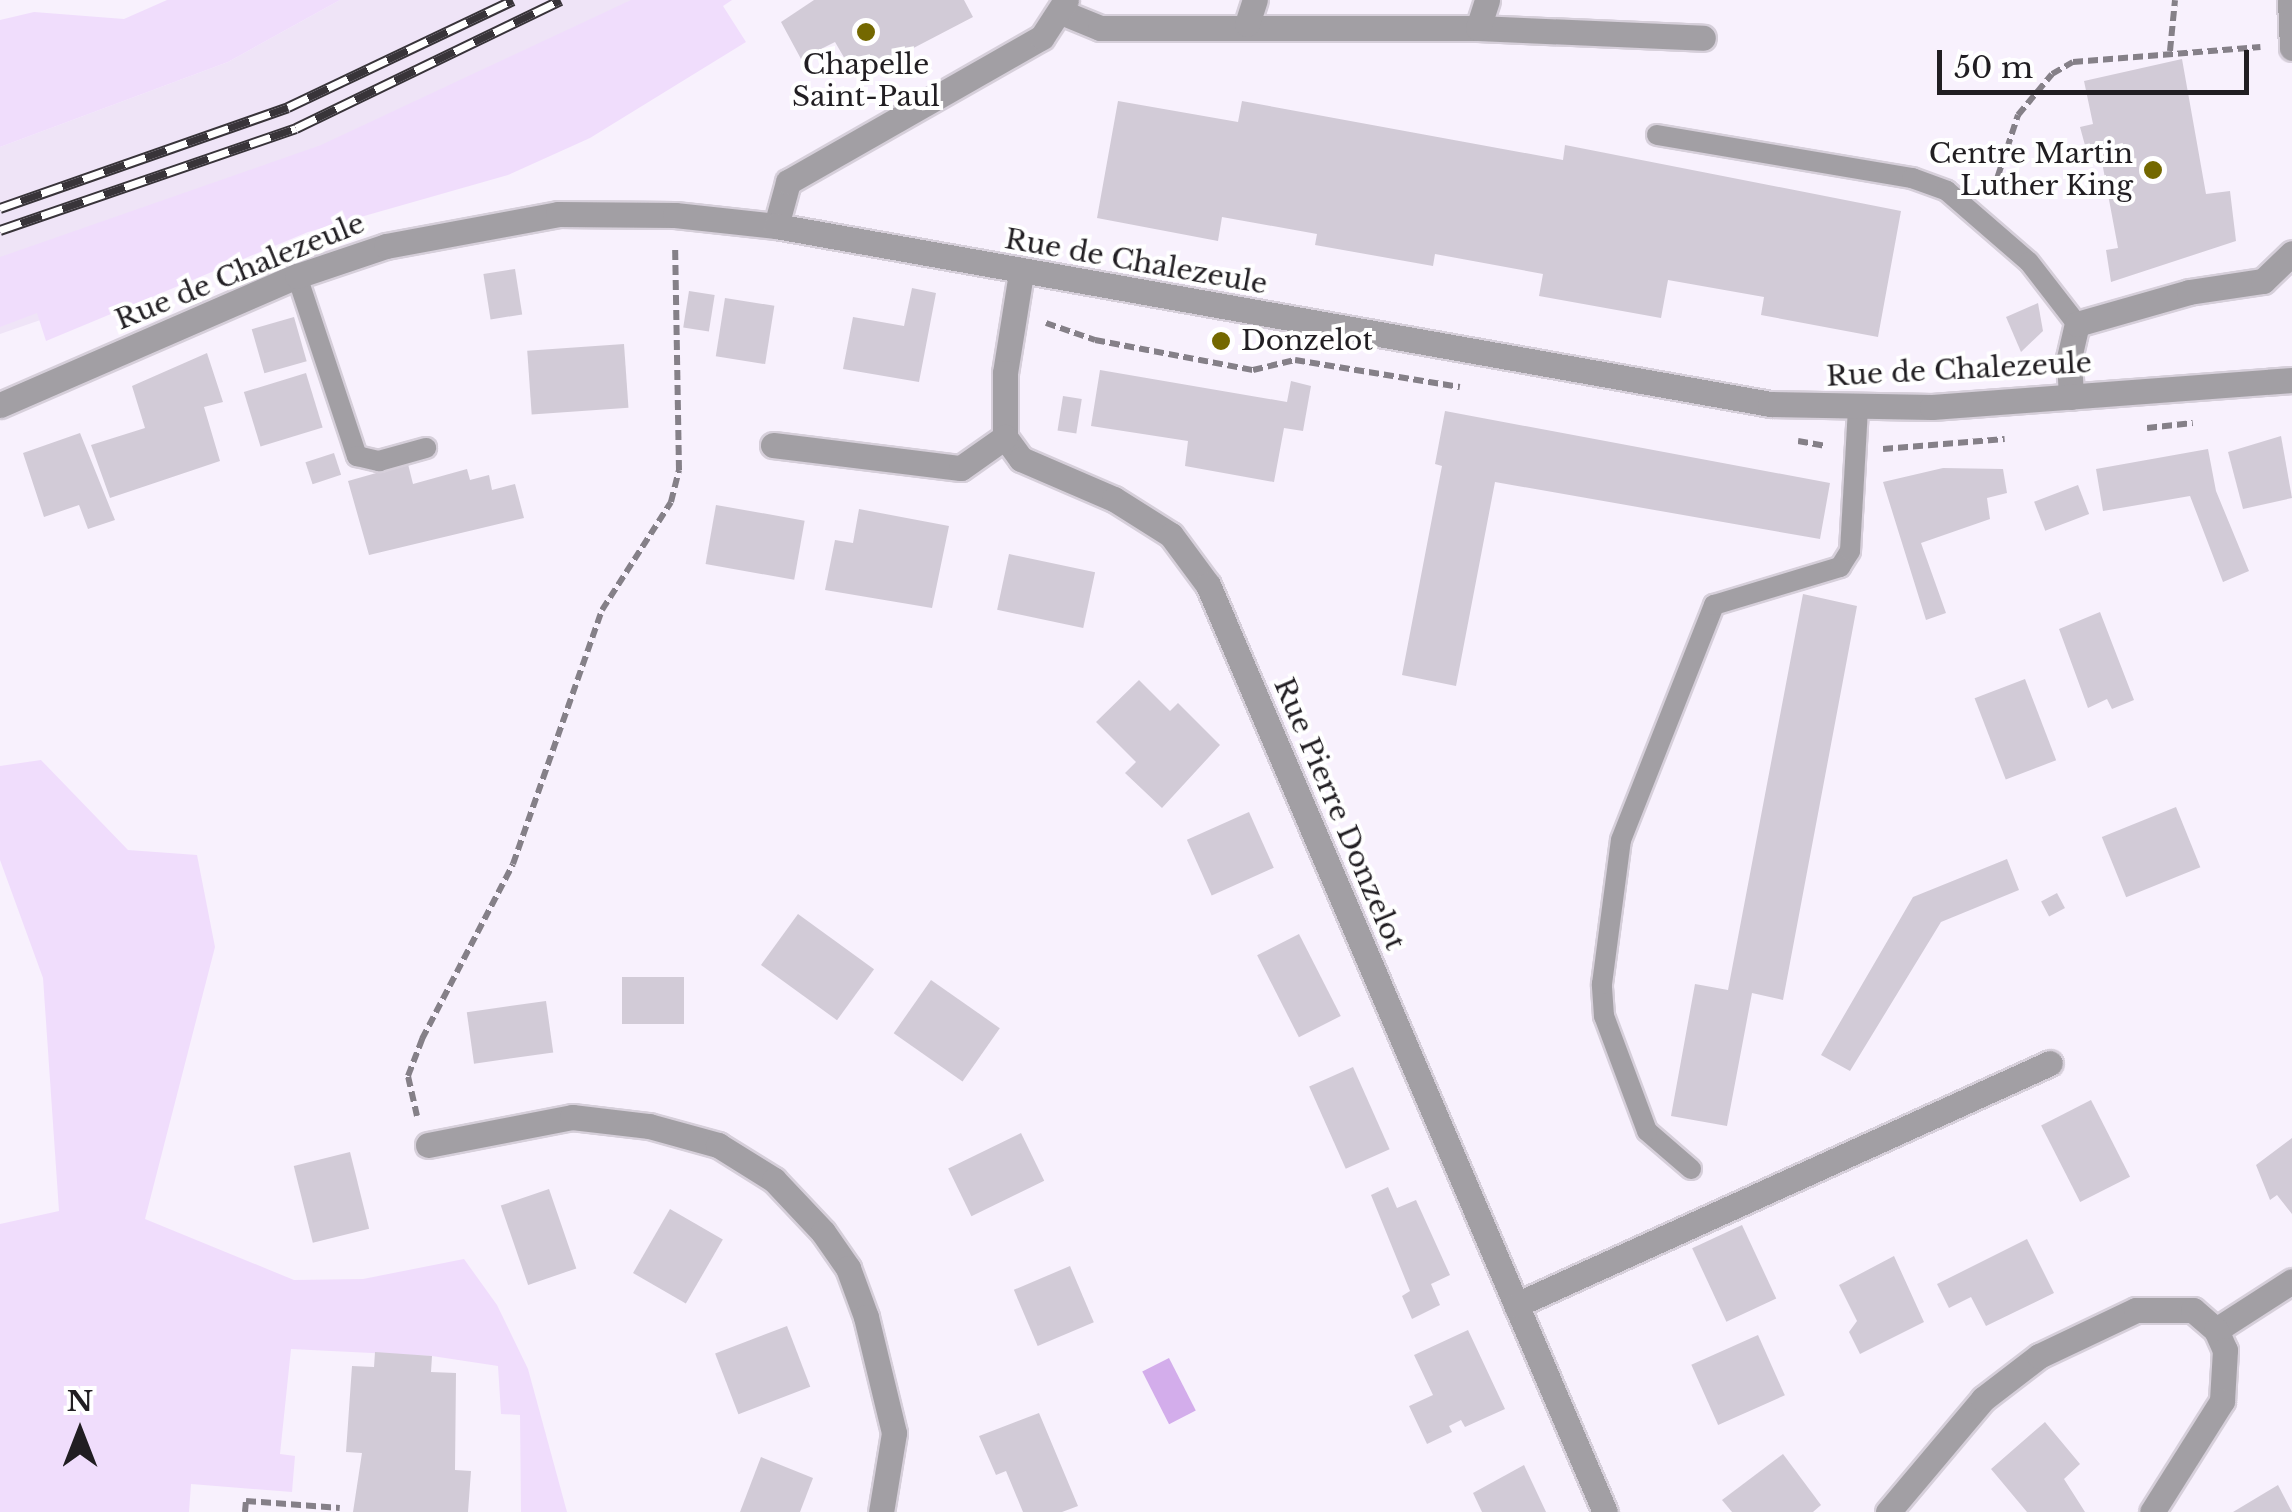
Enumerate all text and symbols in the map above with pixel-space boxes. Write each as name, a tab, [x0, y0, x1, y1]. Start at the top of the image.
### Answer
marker: Chapelle Saint-Paul	[855, 21, 877, 43]
scale bar	[1942, 30, 2254, 92]
place label: Chapelle Saint-Paul	[792, 48, 940, 114]
text: 50 m	[1954, 49, 2033, 86]
place label: Centre Martin Luther King	[1929, 137, 2133, 203]
marker: Centre Martin Luther King	[2142, 159, 2164, 181]
street label: Rue de Chalezeule	[110, 207, 370, 337]
street label: Rue de Chalezeule	[1002, 222, 1270, 302]
place label: Donzelot	[1241, 324, 1373, 358]
marker: Donzelot	[1210, 330, 1232, 352]
street label: Rue de Chalezeule	[1825, 346, 2093, 394]
street label: Rue Pierre Donzelot	[1266, 673, 1412, 955]
north arrow	[30, 1382, 130, 1482]
text: N	[67, 1384, 93, 1419]

